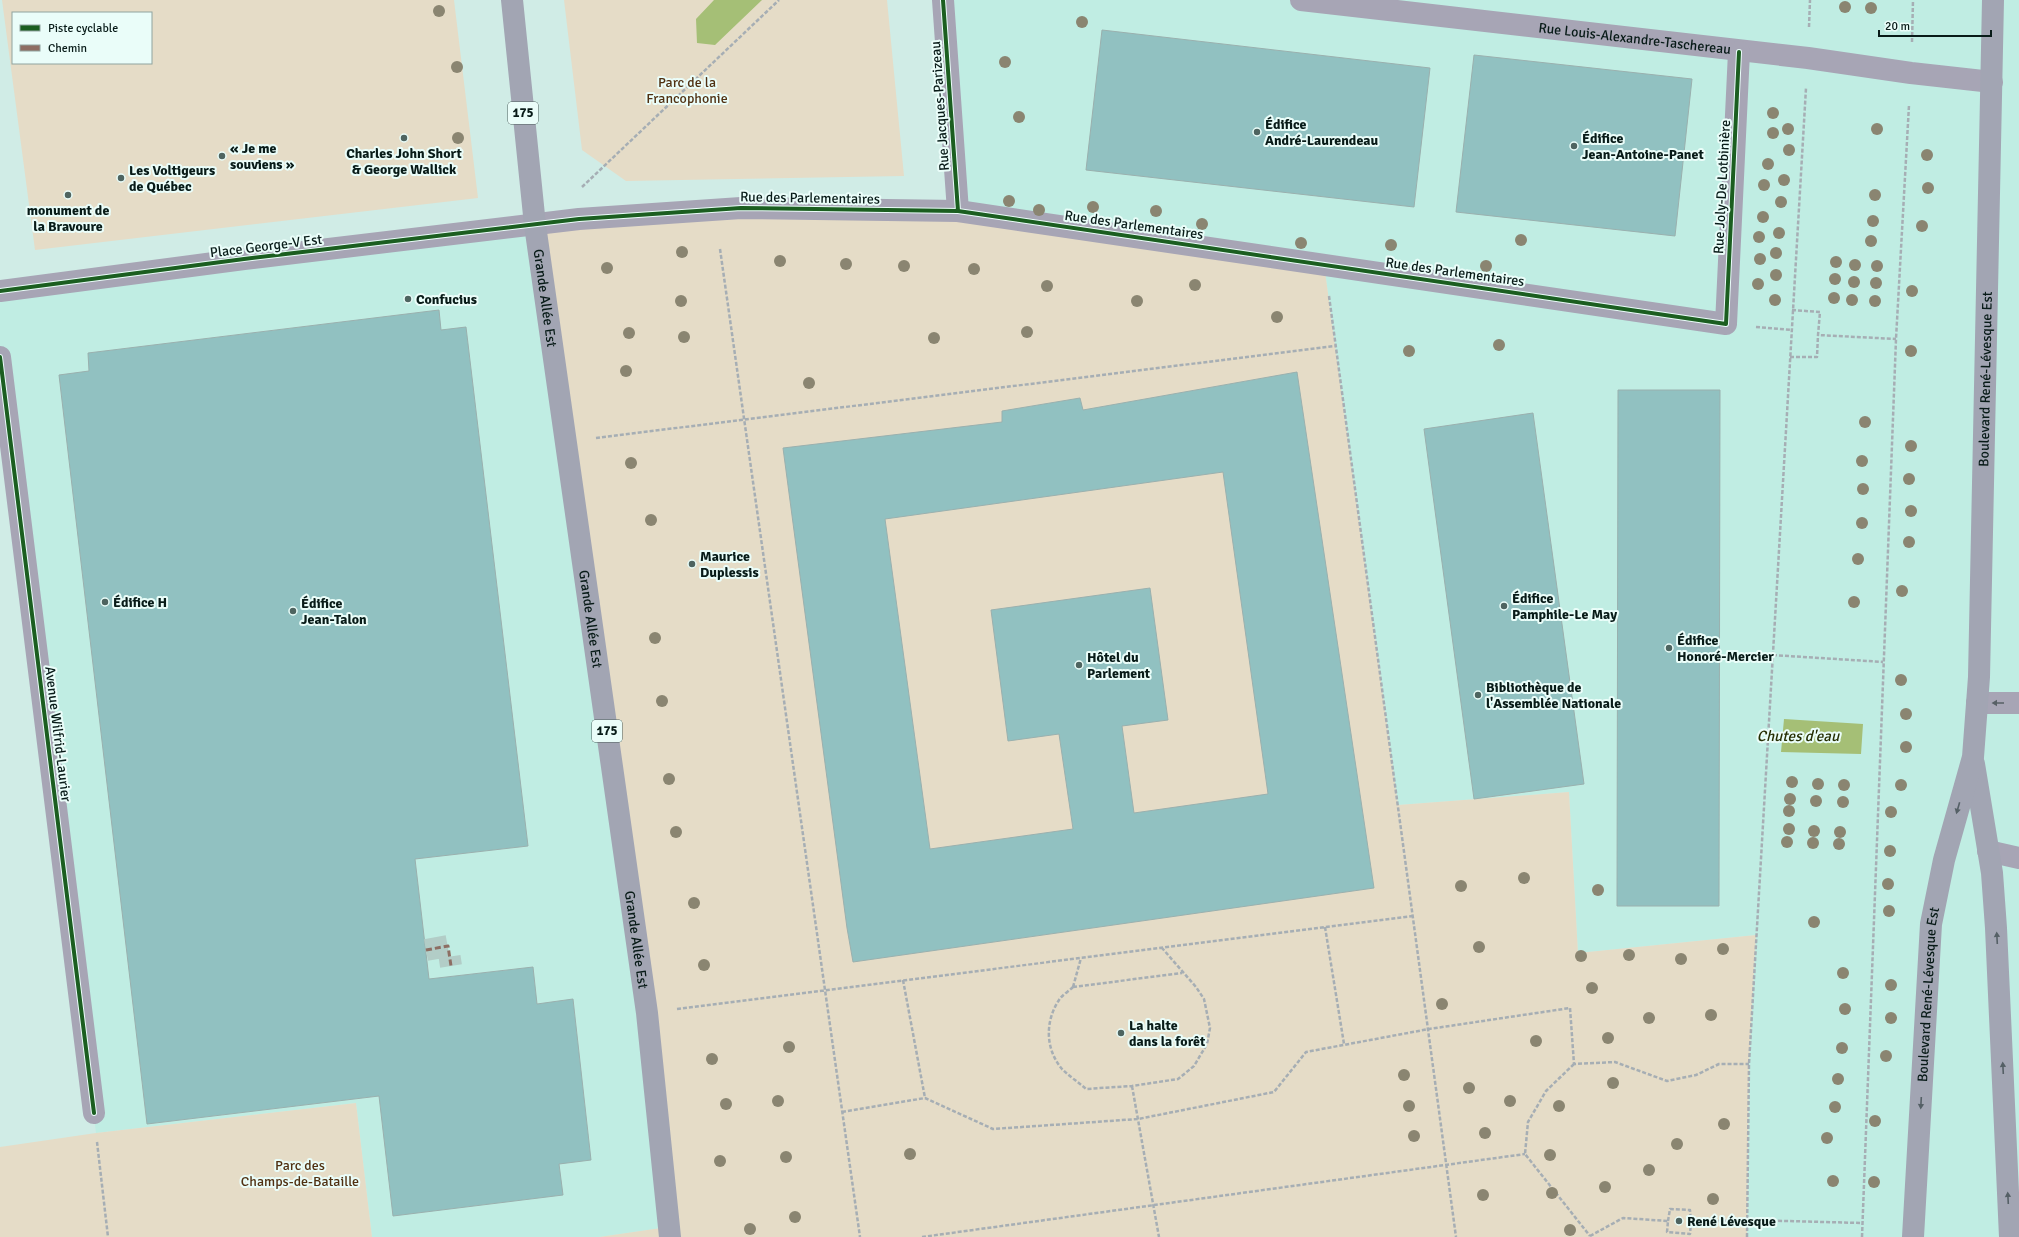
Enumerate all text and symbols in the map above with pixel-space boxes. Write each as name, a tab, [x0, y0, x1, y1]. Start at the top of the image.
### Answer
legend	[12, 12, 152, 64]
scale bar	[1879, 12, 1991, 38]
street label: Rue Louis-Alexandre-Taschereau	[1538, 19, 1732, 58]
text: 20 m	[1885, 19, 1910, 34]
text: Piste cyclable	[48, 21, 118, 36]
street label: Rue Jacques-Parizeau	[927, 40, 953, 172]
text: Chemin	[48, 41, 87, 56]
park label: Parc de la Francophonie	[646, 74, 728, 107]
road number: 175	[508, 102, 538, 124]
place label: Édifice André-Laurendeau	[1265, 116, 1379, 149]
street label: Rue Joly-De Lotbinière	[1710, 119, 1734, 255]
marker: Édifice André-Laurendeau	[1252, 127, 1262, 137]
place label: Édifice Jean-Antoine-Panet	[1582, 130, 1704, 163]
marker: Charles John Short & George Wallick	[399, 133, 409, 143]
place label: « Je me souviens »	[230, 140, 295, 173]
marker: Édifice Jean-Antoine-Panet	[1569, 141, 1579, 151]
place label: Charles John Short & George Wallick	[346, 145, 463, 178]
marker: « Je me souviens »	[217, 151, 227, 161]
place label: Les Voltigeurs de Québec	[129, 162, 215, 195]
marker: Les Voltigeurs de Québec	[116, 173, 126, 183]
street label: Rue des Parlementaires	[740, 188, 880, 208]
marker: monument de la Bravoure	[63, 190, 73, 200]
place label: monument de la Bravoure	[27, 202, 109, 235]
street label: Rue des Parlementaires	[1064, 207, 1204, 243]
street label: Place George-V Est	[209, 231, 323, 261]
street label: Grande Allée Est	[530, 248, 561, 348]
street label: Rue des Parlementaires	[1385, 254, 1525, 290]
place label: Confucius	[416, 291, 477, 308]
street label: Boulevard René-Lévesque Est	[1975, 291, 1995, 467]
marker: Confucius	[403, 294, 413, 304]
place label: Maurice Duplessis	[700, 548, 759, 581]
marker: Maurice Duplessis	[687, 559, 697, 569]
street label: Grande Allée Est	[576, 569, 606, 669]
place label: Édifice Pamphile-Le May	[1512, 590, 1617, 623]
place label: Édifice H	[113, 594, 167, 611]
place label: Édifice Jean-Talon	[301, 595, 367, 628]
marker: Édifice H	[100, 597, 110, 607]
marker: Édifice Pamphile-Le May	[1499, 601, 1509, 611]
marker: Édifice Jean-Talon	[288, 606, 298, 616]
place label: Édifice Honoré-Mercier	[1677, 632, 1774, 665]
marker: Édifice Honoré-Mercier	[1664, 643, 1674, 653]
place label: Hôtel du Parlement	[1087, 649, 1151, 682]
marker: Hôtel du Parlement	[1074, 660, 1084, 670]
street label: Avenue Wilfrid-Laurier	[41, 665, 75, 804]
place label: Bibliothèque de l'Assemblée Nationale	[1486, 679, 1621, 712]
marker: Bibliothèque de l'Assemblée Nationale	[1473, 690, 1483, 700]
one-way arrow	[1991, 700, 2004, 706]
road number: 175	[592, 720, 622, 742]
water label: Chutes d'eau	[1757, 727, 1840, 745]
one-way arrow	[1955, 802, 1961, 814]
street label: Grande Allée Est	[621, 890, 652, 990]
street label: Boulevard René-Lévesque Est	[1913, 905, 1943, 1082]
one-way arrow	[1993, 932, 2000, 944]
place label: La halte dans la forêt	[1129, 1017, 1206, 1050]
marker: La halte dans la forêt	[1116, 1028, 1126, 1038]
one-way arrow	[1999, 1062, 2006, 1074]
one-way arrow	[1917, 1097, 1924, 1109]
park label: Parc des Champs-de-Bataille	[241, 1157, 359, 1190]
one-way arrow	[2005, 1192, 2012, 1204]
place label: René Lévesque	[1687, 1213, 1776, 1230]
marker: René Lévesque	[1674, 1216, 1684, 1226]

